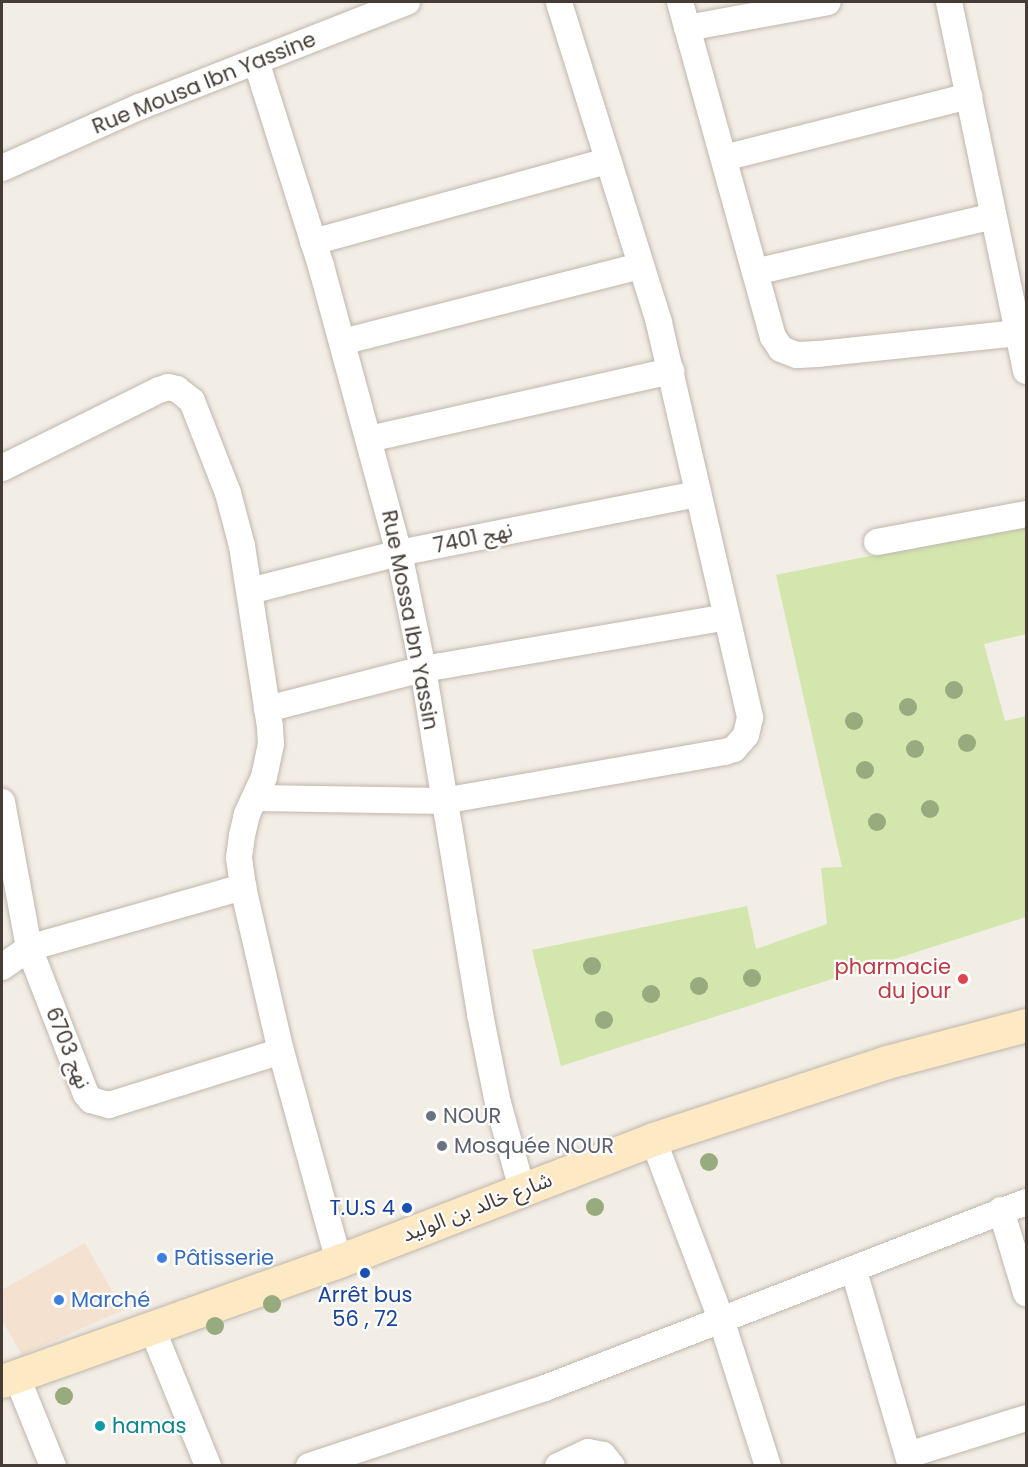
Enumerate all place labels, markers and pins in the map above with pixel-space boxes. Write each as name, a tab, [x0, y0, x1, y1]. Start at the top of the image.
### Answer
place label: pharmacie du jour	[835, 954, 951, 1004]
marker: pharmacie du jour	[956, 972, 970, 986]
place label: NOUR	[443, 1103, 501, 1129]
marker: NOUR	[424, 1109, 438, 1123]
place label: Mosquée NOUR	[454, 1133, 614, 1159]
marker: Mosquée NOUR	[435, 1139, 449, 1153]
place label: T.U.S 4	[330, 1195, 395, 1221]
marker: T.U.S 4	[400, 1201, 414, 1215]
place label: Pâtisserie	[174, 1245, 274, 1271]
marker: Pâtisserie	[155, 1251, 169, 1265]
marker: Arrêt bus 56 , 72	[358, 1266, 372, 1280]
place label: Arrêt bus 56 , 72	[318, 1282, 412, 1332]
place label: Marché	[71, 1287, 150, 1313]
marker: Marché	[52, 1293, 66, 1307]
place label: hamas	[112, 1413, 186, 1439]
marker: hamas	[93, 1419, 107, 1433]

